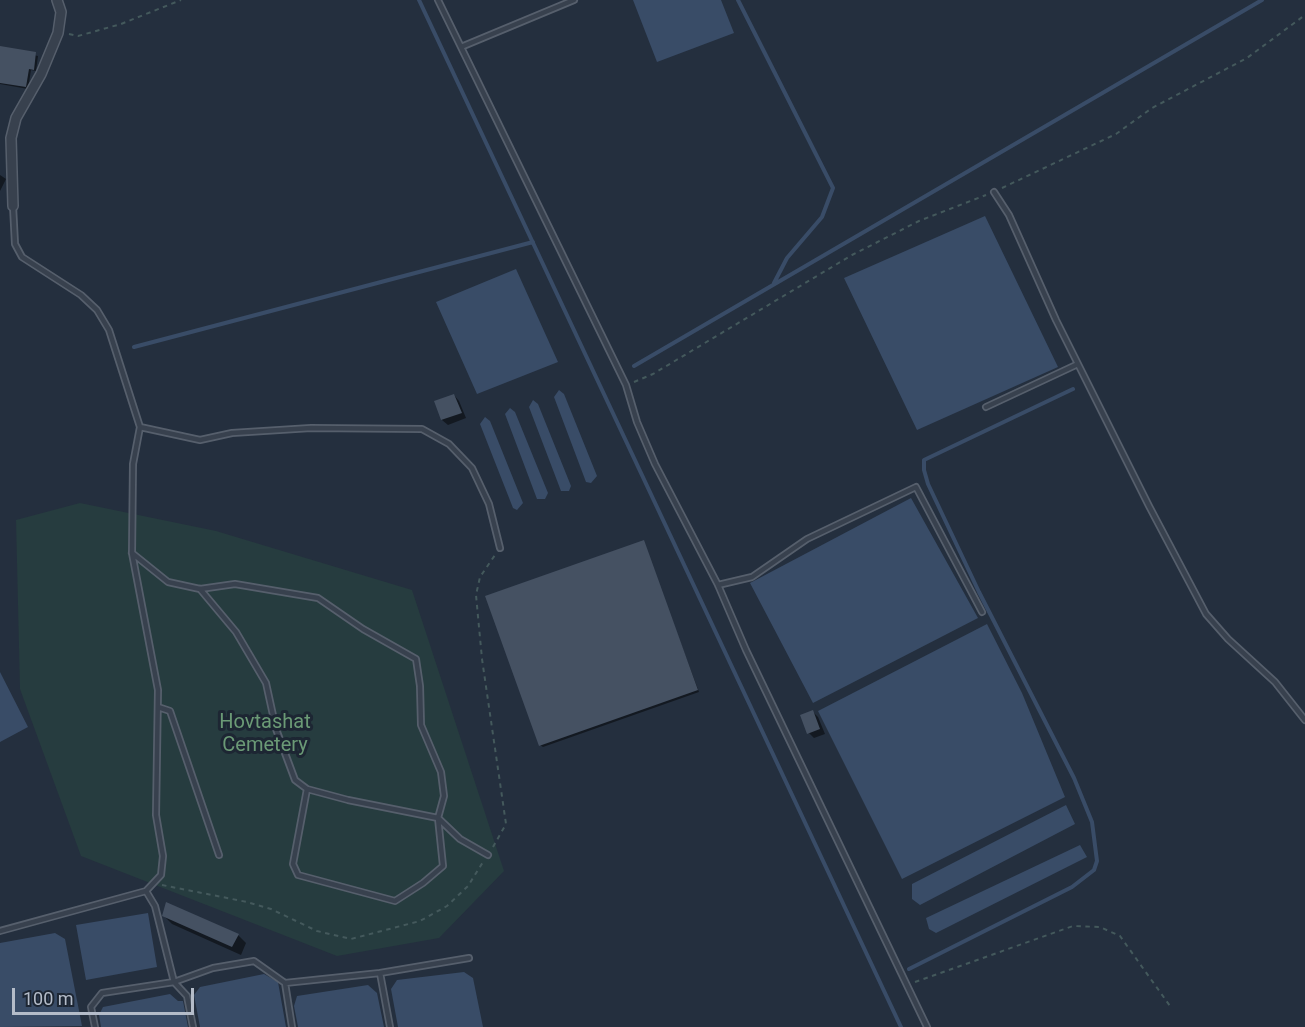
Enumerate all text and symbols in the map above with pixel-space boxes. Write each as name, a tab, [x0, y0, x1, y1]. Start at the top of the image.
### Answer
park label: Hovtashat Cemetery	[219, 711, 311, 758]
scale bar	[15, 976, 196, 1014]
text: 100 m	[23, 988, 74, 1009]

